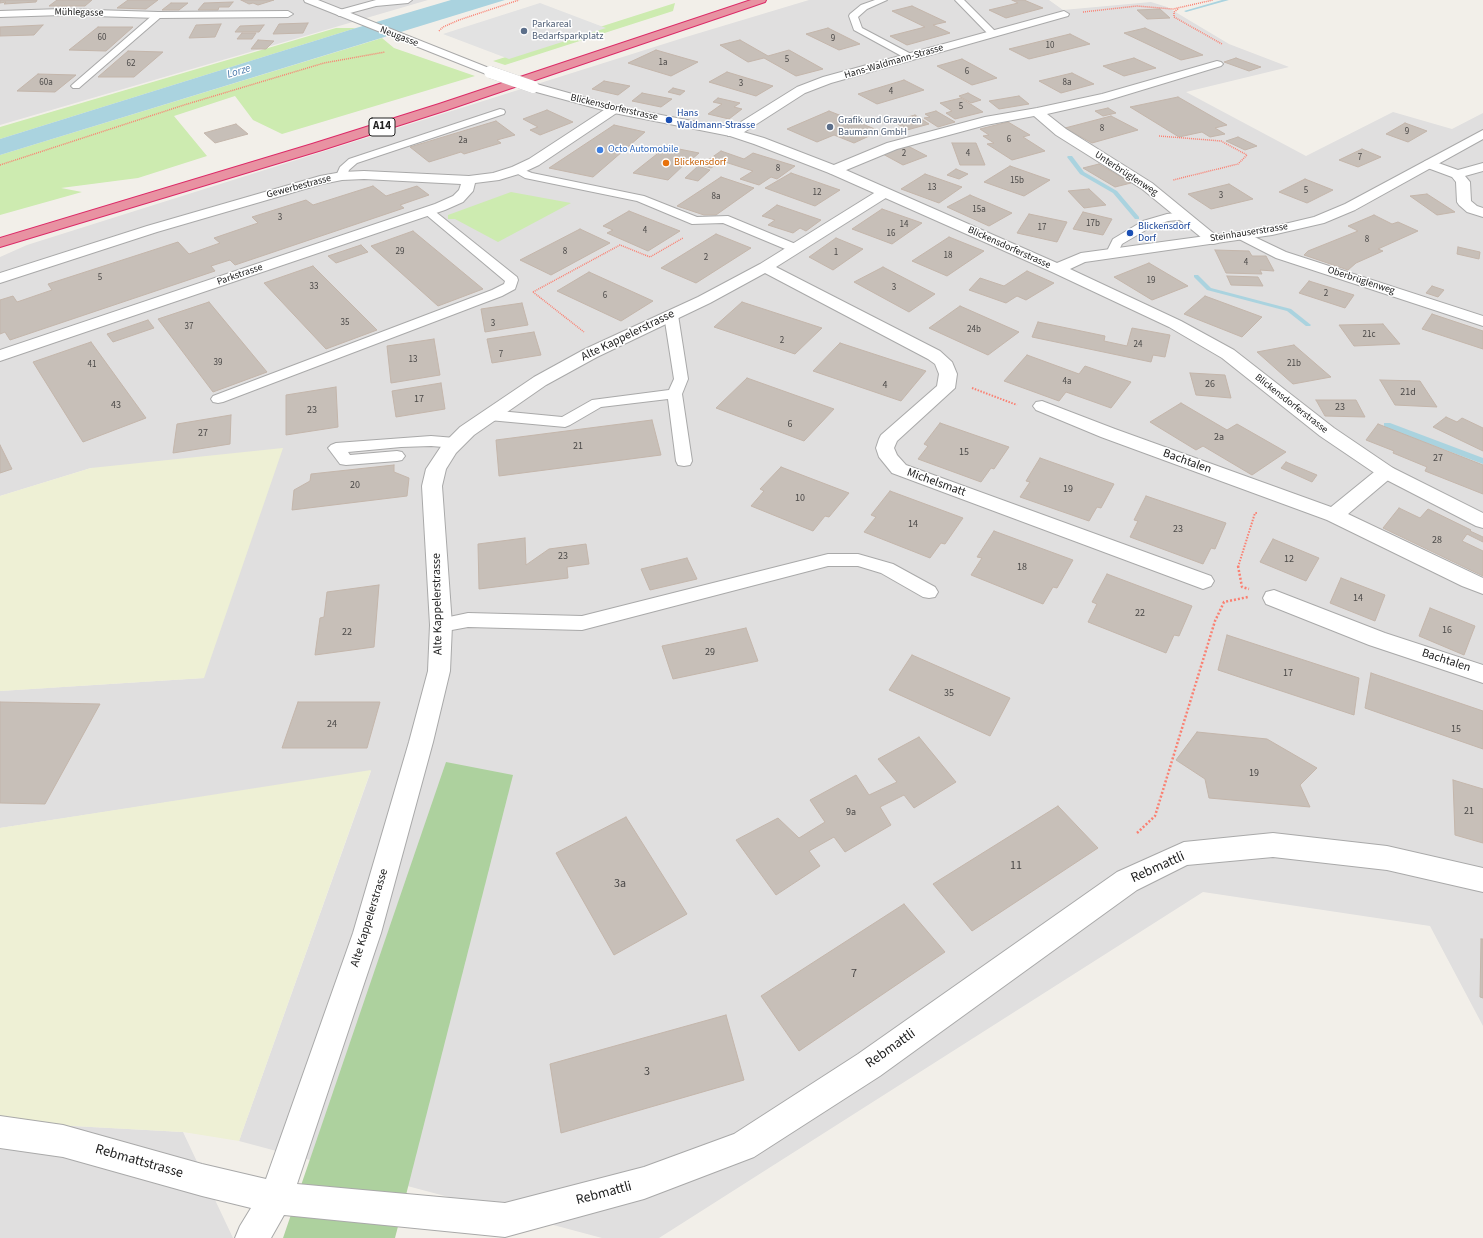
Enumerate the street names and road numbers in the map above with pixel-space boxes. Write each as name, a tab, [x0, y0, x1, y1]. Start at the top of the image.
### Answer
street label: Mühlegasse	[54, 7, 104, 19]
street label: Neugasse	[378, 24, 420, 50]
street label: Hans-Waldmann-Strasse	[843, 42, 945, 82]
street label: Blickensdorferstrasse	[569, 92, 659, 124]
road number: A14	[369, 118, 395, 136]
street label: Unterbrüglenweg	[1092, 149, 1160, 199]
street label: Gewerbestrasse	[265, 173, 333, 201]
street label: Steinhauserstrasse	[1209, 221, 1289, 245]
street label: Blickensdorferstrasse	[966, 224, 1052, 272]
street label: Parkstrasse	[216, 262, 264, 288]
street label: Oberbrüglenweg	[1326, 264, 1396, 298]
street label: Alte Kappelerstrasse	[579, 307, 677, 365]
street label: Blickensdorferstrasse	[1252, 372, 1330, 436]
street label: Bachtalen	[1161, 447, 1213, 477]
street label: Michelsmatt	[905, 466, 967, 500]
street label: Alte Kappelerstrasse	[430, 553, 446, 655]
street label: Bachtalen	[1420, 646, 1472, 676]
street label: Rebmattli	[1128, 849, 1188, 887]
street label: Alte Kappelerstrasse	[348, 867, 392, 969]
street label: Rebmattli	[863, 1026, 919, 1072]
street label: Rebmattstrasse	[93, 1141, 185, 1183]
street label: Rebmattli	[574, 1178, 634, 1210]

